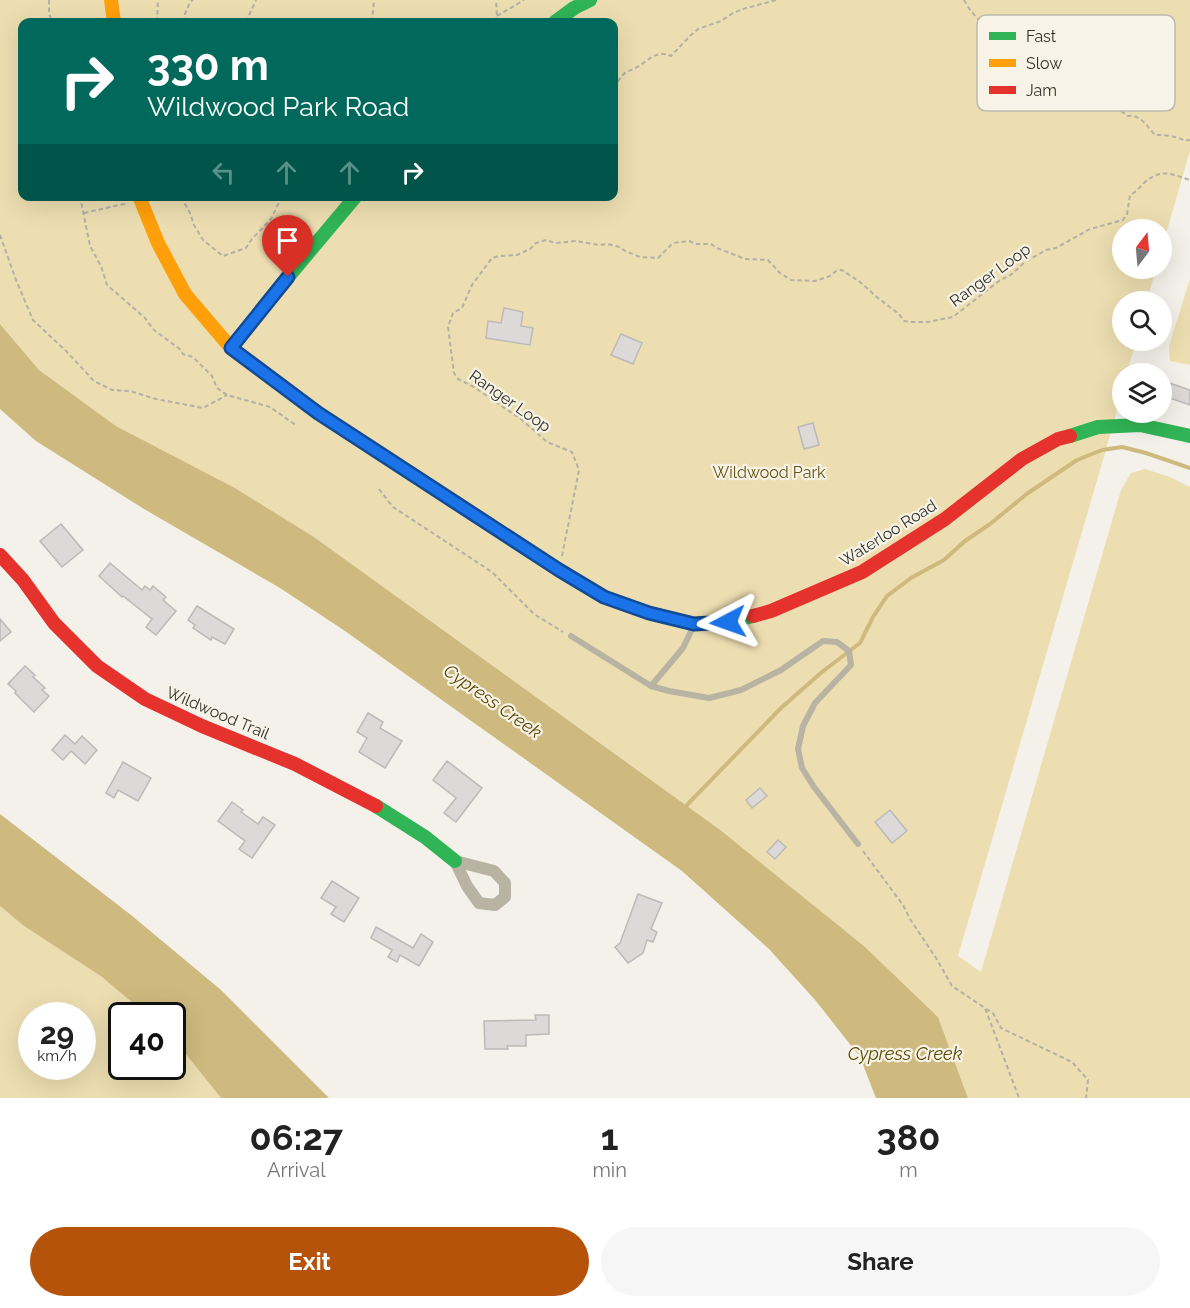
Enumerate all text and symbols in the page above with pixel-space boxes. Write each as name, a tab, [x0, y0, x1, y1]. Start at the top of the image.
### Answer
legend	[977, 15, 1175, 111]
text: Fast	[1026, 27, 1057, 46]
text: 330 m	[147, 41, 269, 90]
icon: right	[48, 42, 126, 120]
text: Slow	[1026, 54, 1062, 73]
text: Jam	[1026, 81, 1057, 100]
text: Wildwood Park Road	[147, 91, 409, 122]
icon: left	[207, 156, 240, 189]
icon: ahead	[270, 156, 303, 189]
icon: ahead	[333, 156, 366, 189]
icon: right	[396, 156, 429, 189]
pin	[262, 215, 313, 277]
north arrow	[1112, 219, 1172, 279]
map controls	[1112, 219, 1172, 423]
icon: arrive	[271, 224, 304, 257]
street label: Ranger Loop	[946, 239, 1034, 311]
button: search	[1112, 291, 1172, 351]
button: layers	[1112, 363, 1172, 423]
street label: Ranger Loop	[466, 366, 554, 436]
park label: Wildwood Park	[713, 463, 826, 482]
street label: Waterloo Road	[836, 496, 940, 570]
position arrow	[696, 590, 760, 654]
water label: Cypress Creek	[440, 659, 546, 743]
street label: Wildwood Trail	[164, 683, 273, 744]
speed limit sign: 40	[108, 1002, 186, 1080]
text: 29	[40, 1016, 74, 1051]
water label: Cypress Creek	[848, 1043, 963, 1064]
text: km/h	[37, 1047, 77, 1065]
text: 06:27	[250, 1116, 343, 1158]
text: 1	[601, 1116, 619, 1158]
text: 380	[876, 1116, 940, 1158]
text: Arrival	[267, 1158, 326, 1182]
text: min	[592, 1158, 627, 1182]
text: m	[899, 1158, 918, 1182]
button: Exit	[30, 1227, 589, 1296]
button: Share	[601, 1227, 1160, 1296]

